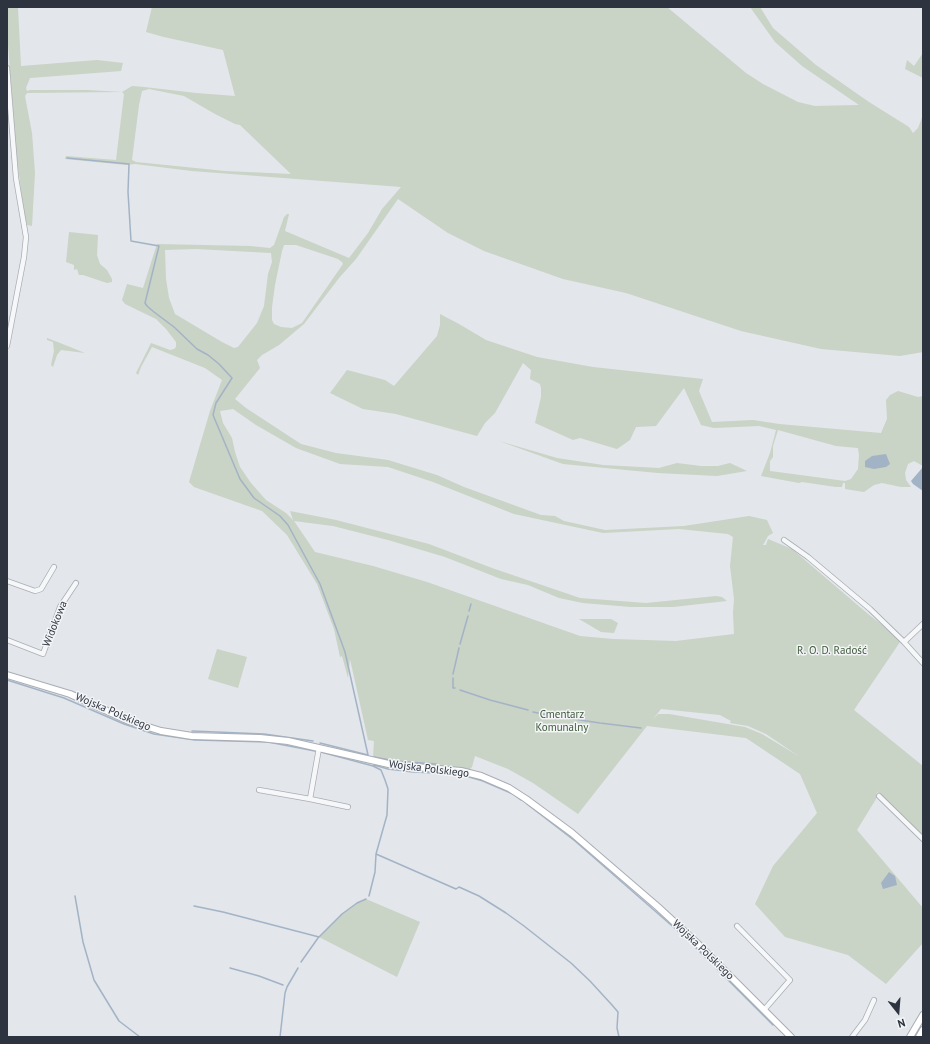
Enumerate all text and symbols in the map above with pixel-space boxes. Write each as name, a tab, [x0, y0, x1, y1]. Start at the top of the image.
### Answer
street label: Widokowa	[40, 599, 70, 649]
park label: R. O. D. Radość	[797, 644, 867, 658]
street label: Wojska Polskiego	[73, 690, 153, 734]
park label: Cmentarz Komunalny	[536, 708, 588, 734]
street label: Wojska Polskiego	[388, 758, 470, 780]
street label: Wojska Polskiego	[669, 917, 737, 983]
north arrow	[878, 992, 918, 1032]
text: N	[896, 1016, 907, 1031]

